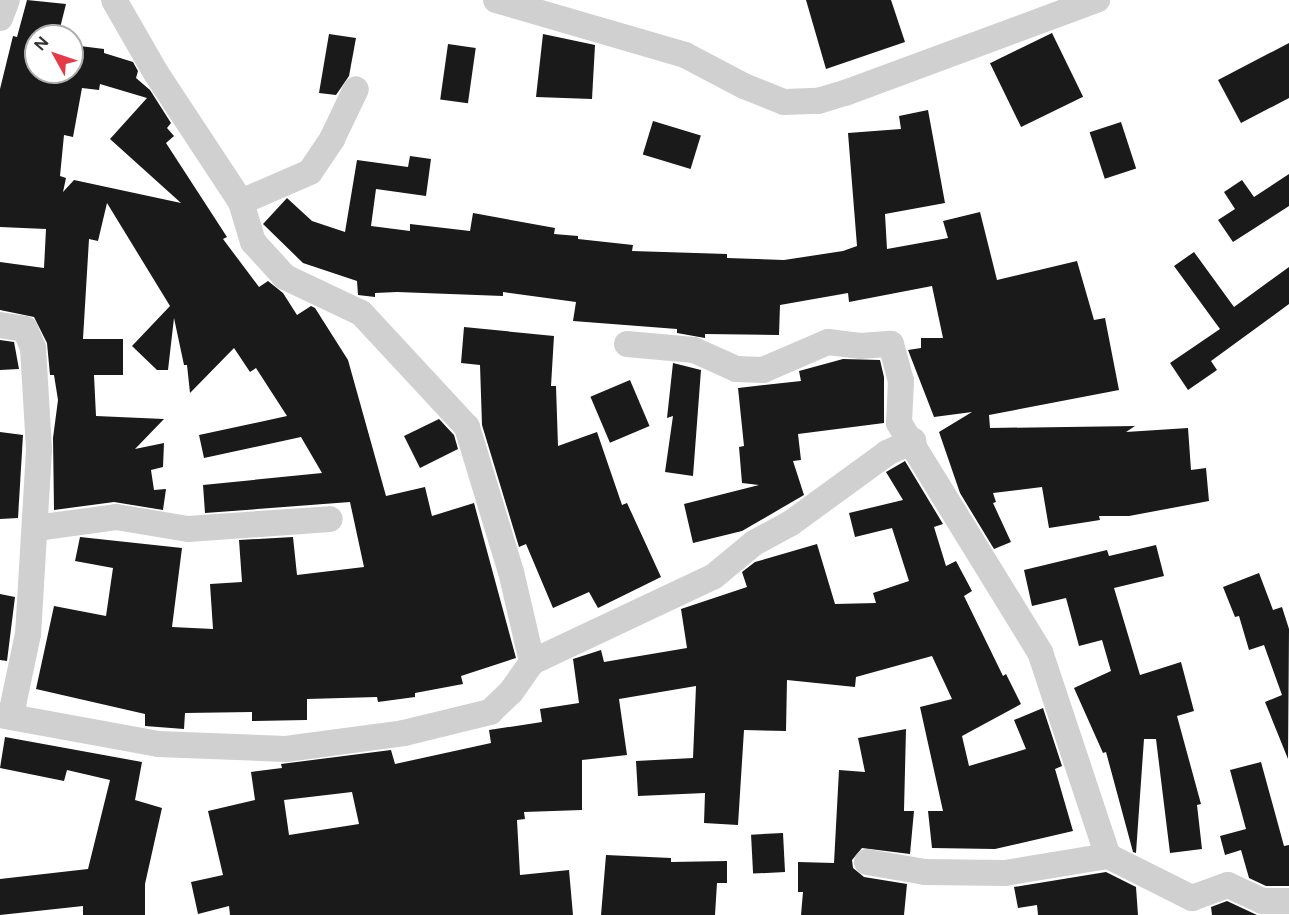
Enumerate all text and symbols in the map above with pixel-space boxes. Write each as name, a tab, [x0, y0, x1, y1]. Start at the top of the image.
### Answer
north arrow	[24, 24, 84, 84]
text: N	[30, 33, 53, 54]

